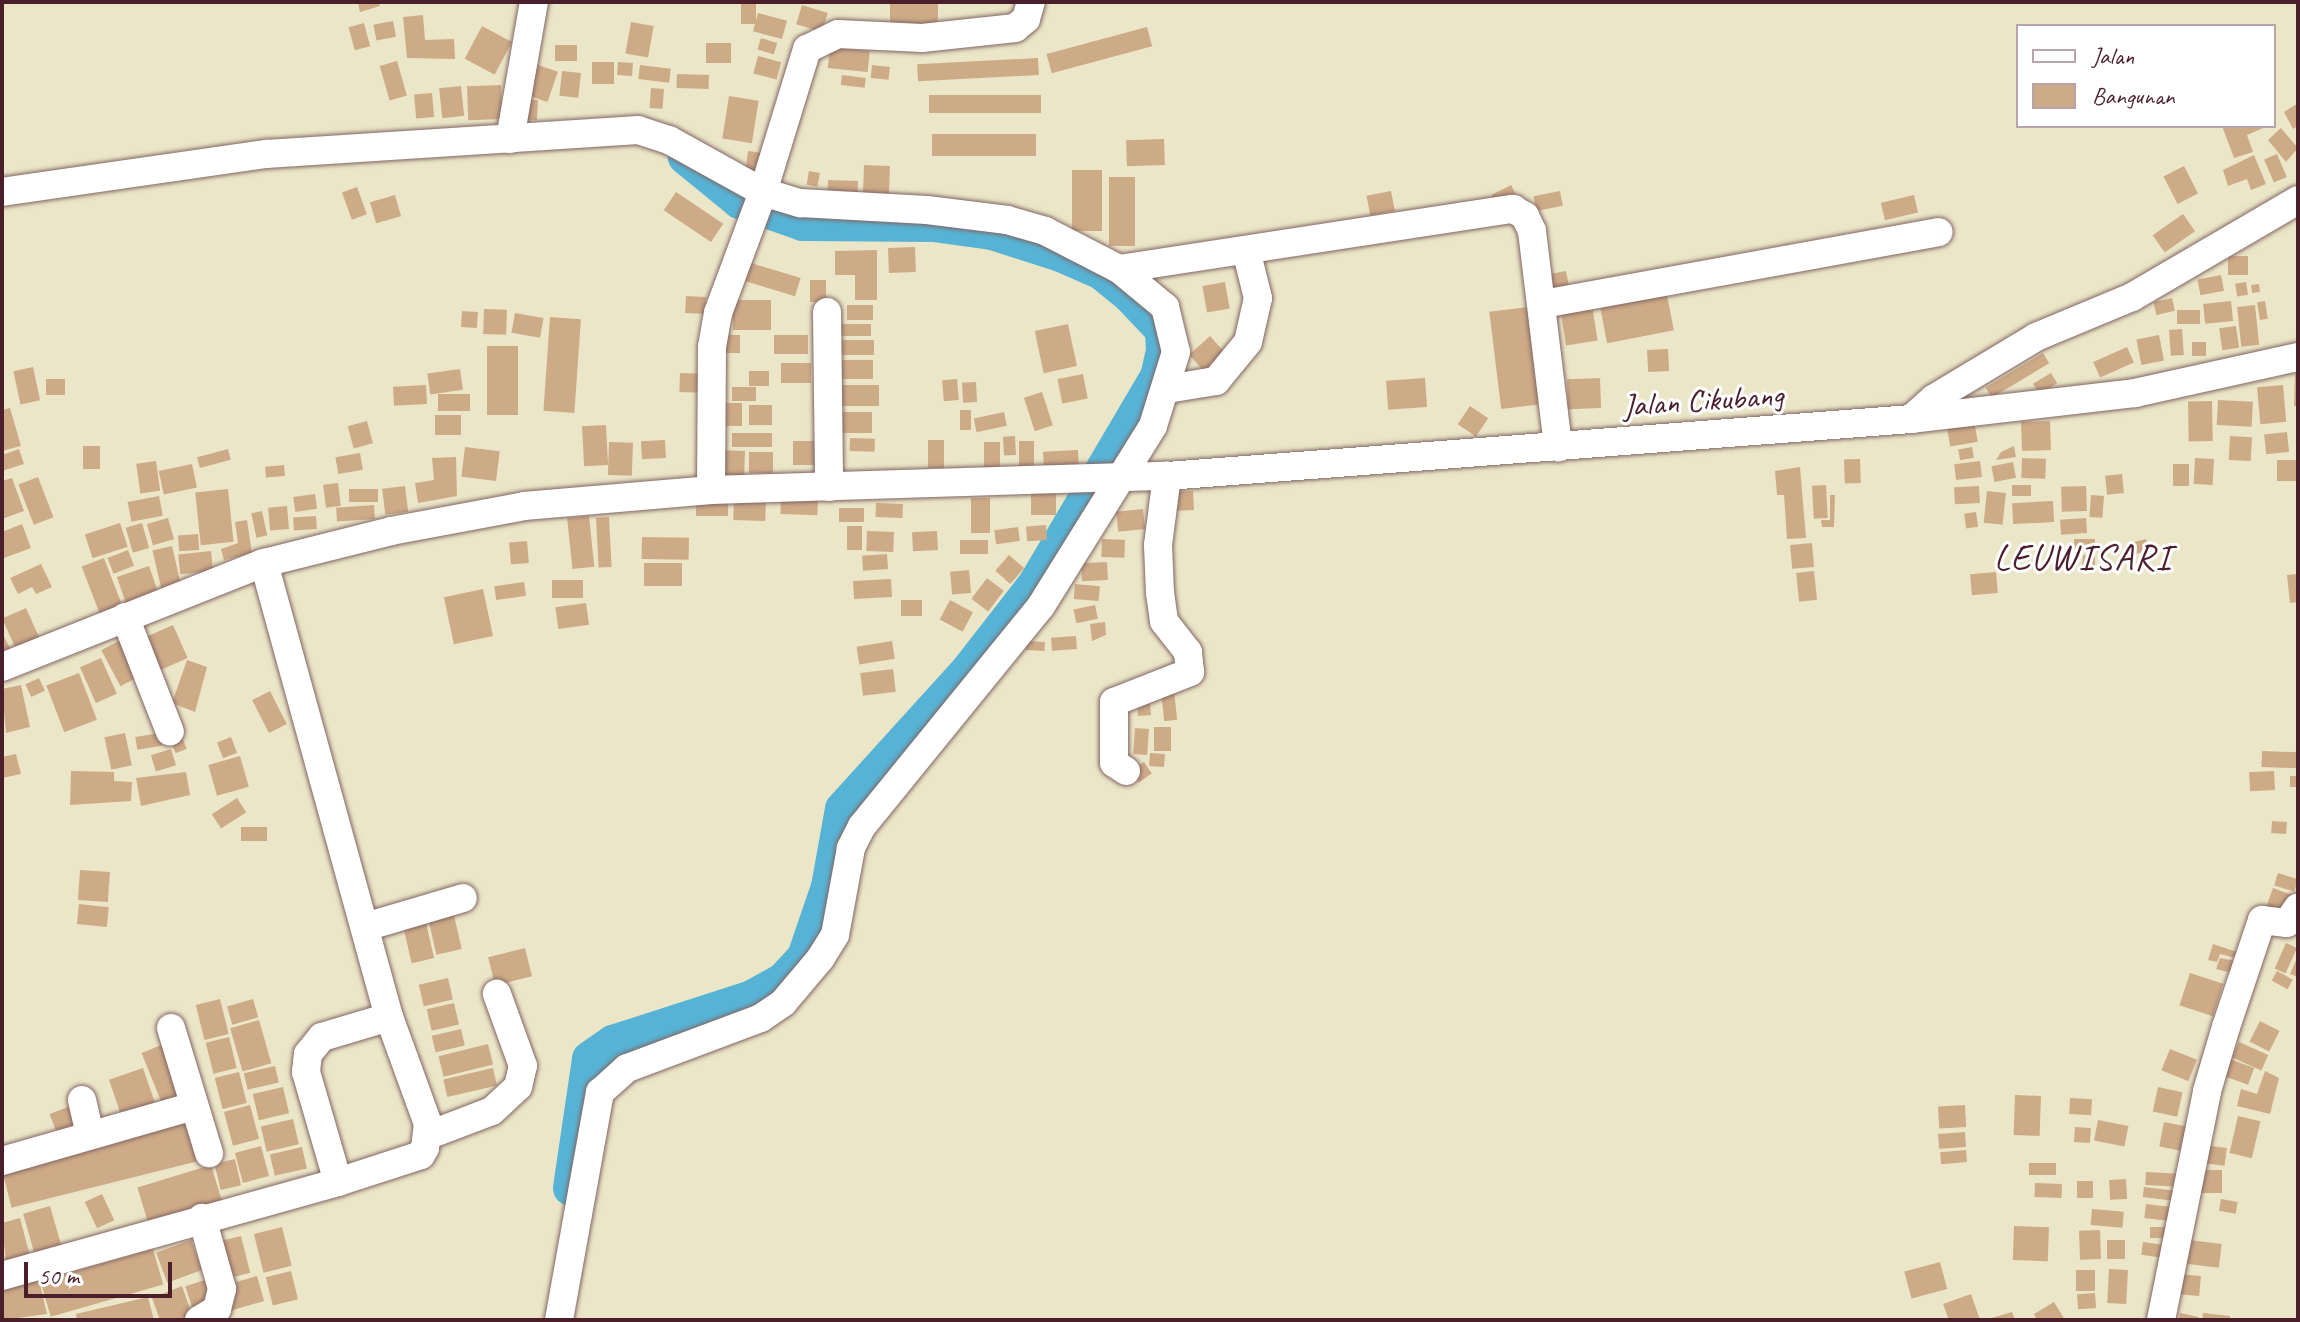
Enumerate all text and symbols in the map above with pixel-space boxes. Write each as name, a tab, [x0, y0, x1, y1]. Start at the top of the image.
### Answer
legend	[2016, 24, 2276, 128]
text: Jalan	[2092, 41, 2134, 71]
text: Bangunan	[2092, 81, 2175, 111]
street label: Jalan Cikubang	[1621, 376, 1785, 426]
district label: LEUWISARI	[1994, 536, 2172, 580]
scale bar	[28, 1246, 176, 1296]
text: 50 m	[38, 1261, 79, 1291]

